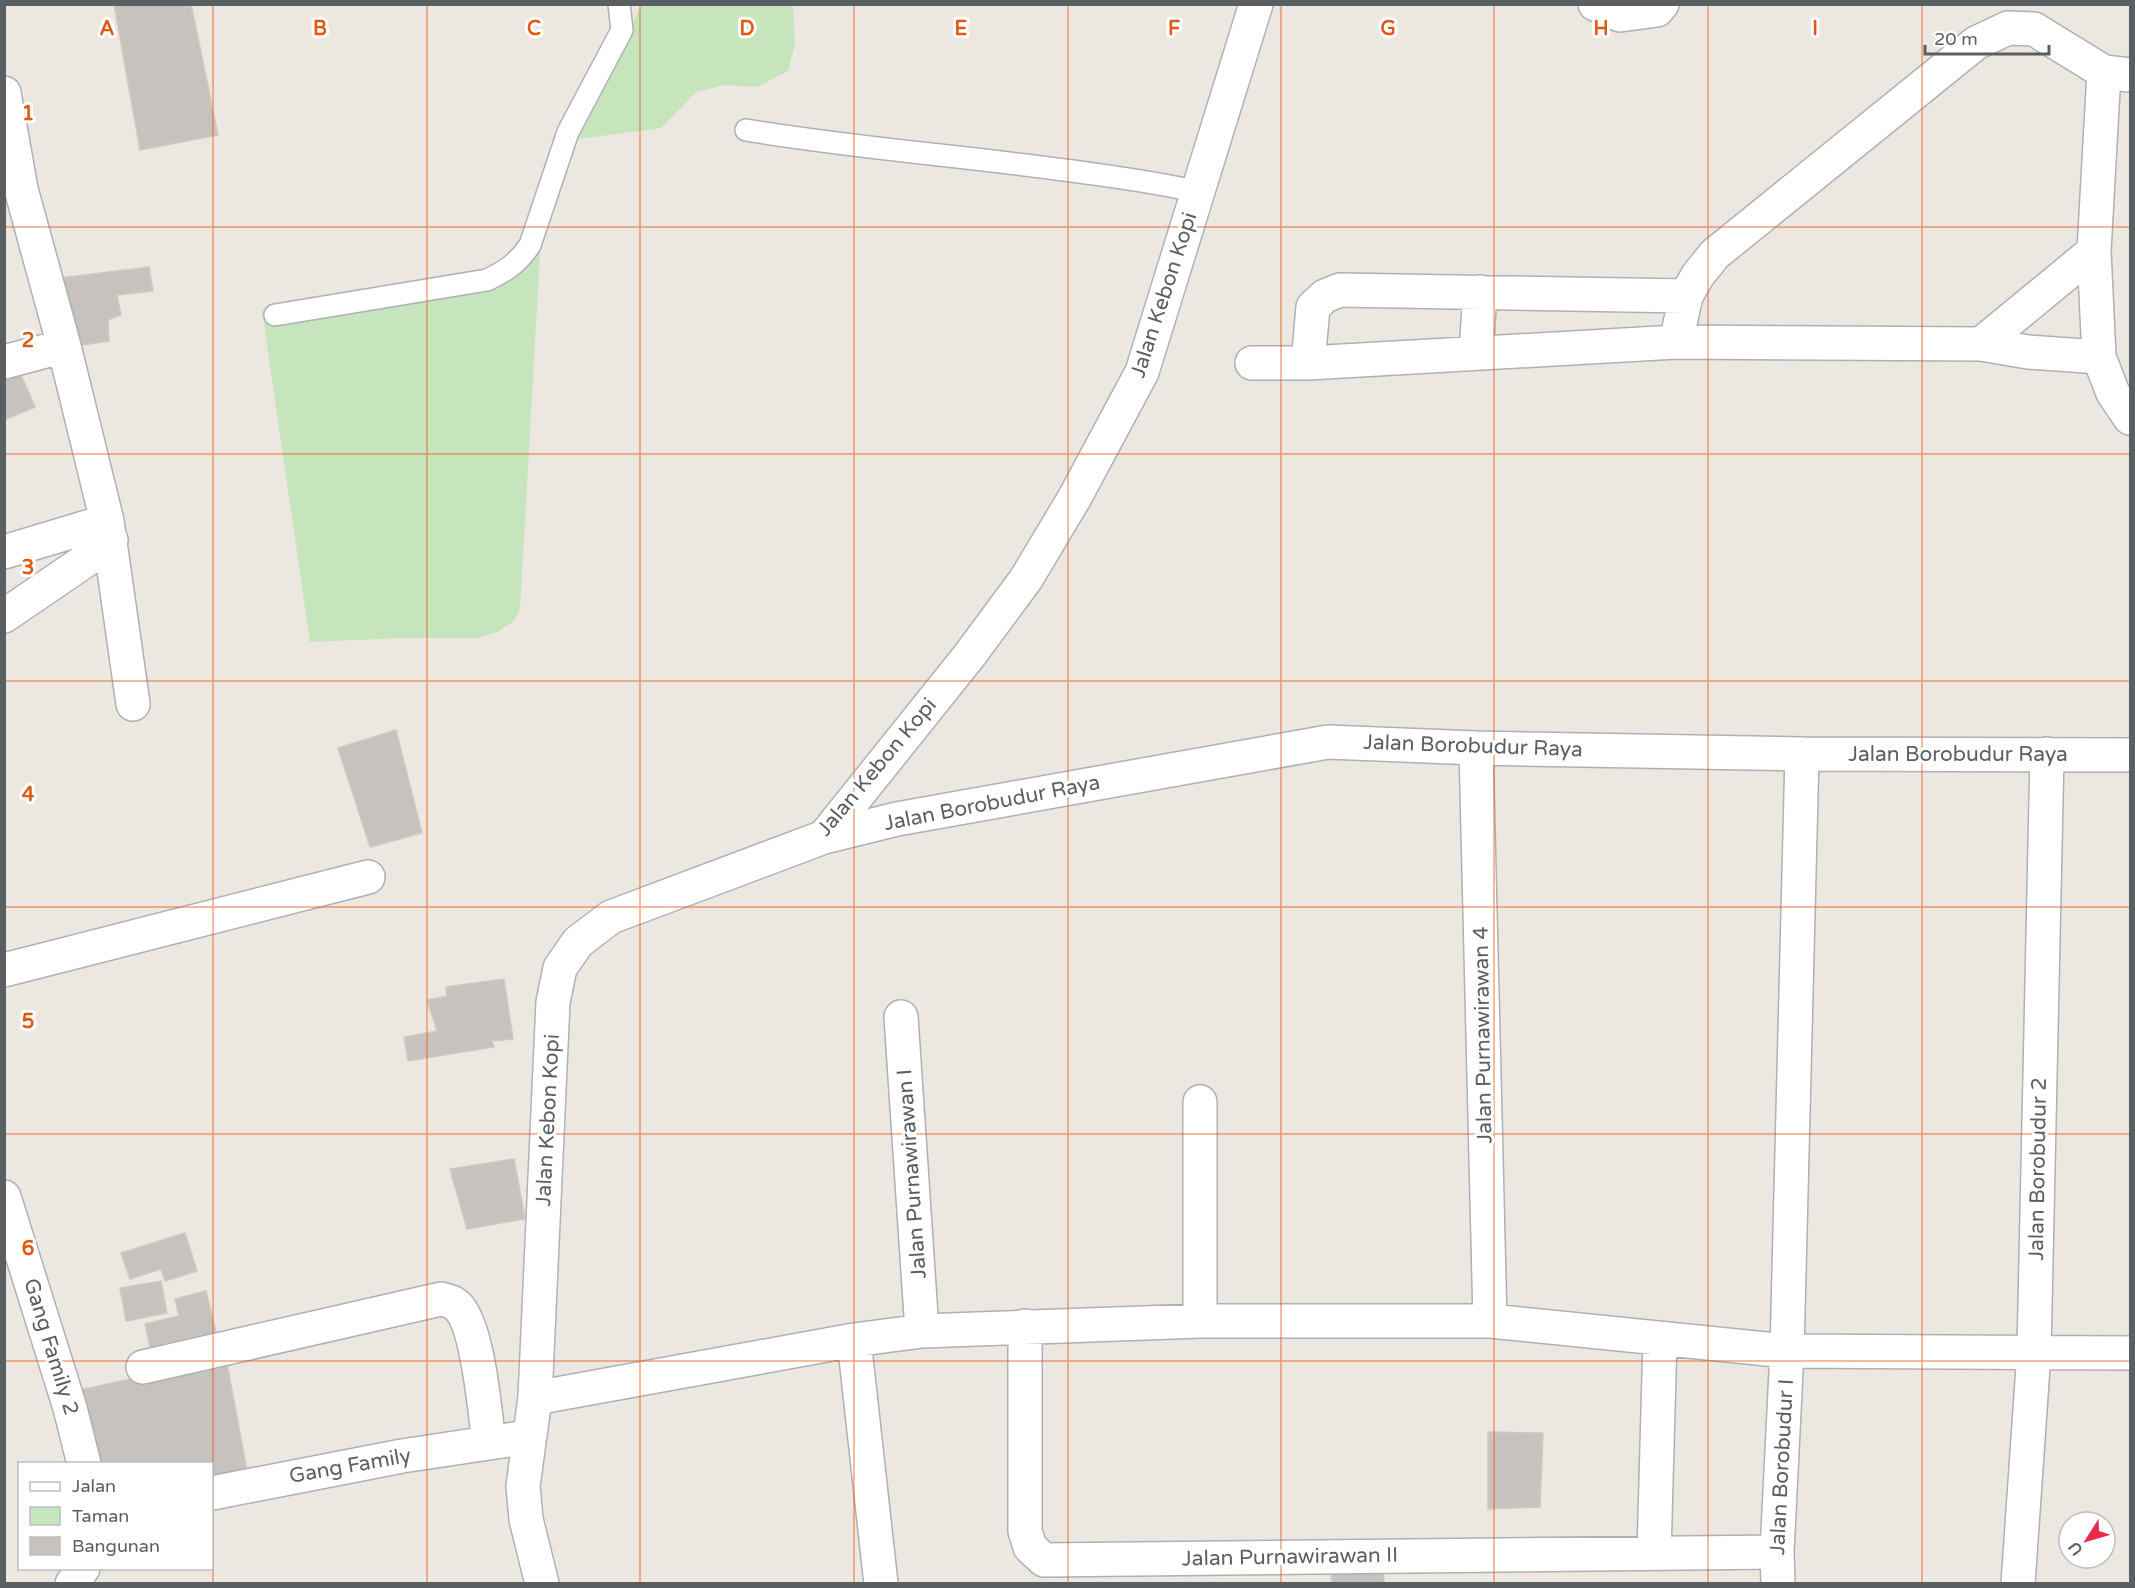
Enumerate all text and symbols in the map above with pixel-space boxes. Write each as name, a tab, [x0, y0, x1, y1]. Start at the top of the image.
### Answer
text: A	[100, 17, 115, 41]
text: B	[313, 17, 327, 41]
text: C	[527, 17, 541, 41]
text: D	[739, 17, 755, 41]
text: E	[955, 17, 968, 41]
text: F	[1168, 17, 1180, 41]
text: G	[1380, 17, 1396, 41]
text: H	[1593, 17, 1609, 41]
text: I	[1812, 17, 1818, 41]
scale bar	[1925, 18, 2050, 56]
text: 20 m	[1934, 28, 1978, 50]
text: 1	[22, 102, 34, 126]
street label: Jalan Kebon Kopi	[1125, 209, 1203, 381]
text: 2	[22, 329, 34, 353]
text: 3	[22, 556, 34, 580]
street label: Jalan Kebon Kopi	[812, 693, 942, 841]
street label: Jalan Borobudur Raya	[1363, 730, 1583, 762]
street label: Jalan Borobudur Raya	[1848, 742, 2068, 767]
street label: Jalan Borobudur Raya	[882, 770, 1102, 836]
text: 4	[22, 783, 35, 807]
street label: Jalan Purnawirawan 4	[1469, 926, 1497, 1144]
text: 5	[22, 1010, 34, 1034]
street label: Jalan Kebon Kopi	[531, 1033, 565, 1207]
street label: Jalan Purnawirawan I	[892, 1068, 932, 1280]
street label: Jalan Borobudur 2	[2024, 1077, 2052, 1261]
text: 6	[22, 1237, 34, 1261]
street label: Gang Family 2	[18, 1276, 84, 1418]
street label: Jalan Borobudur I	[1765, 1378, 1799, 1556]
street label: Gang Family	[287, 1443, 413, 1489]
legend	[18, 1462, 213, 1570]
text: Jalan	[72, 1475, 116, 1497]
text: Taman	[72, 1505, 129, 1527]
north arrow	[2057, 1510, 2117, 1570]
text: Bangunan	[72, 1535, 160, 1557]
text: U	[2064, 1538, 2087, 1559]
street label: Jalan Purnawirawan II	[1182, 1543, 1398, 1571]

